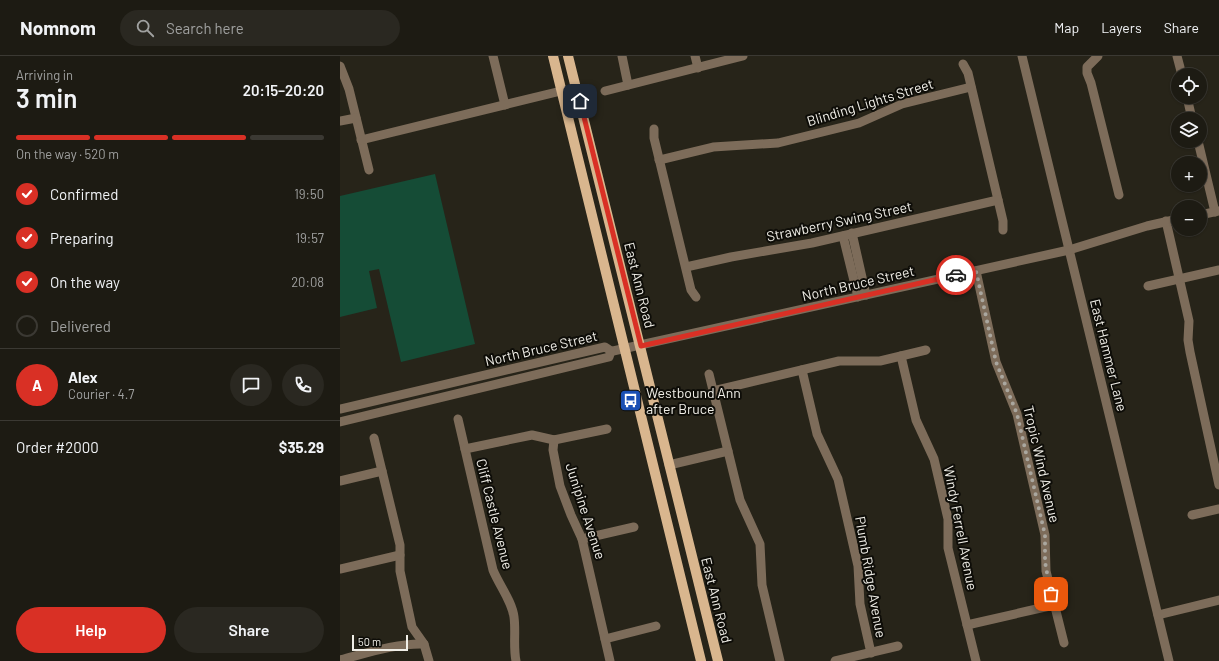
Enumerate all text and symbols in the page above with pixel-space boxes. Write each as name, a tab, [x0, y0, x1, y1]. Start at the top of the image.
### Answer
search box	[120, 10, 400, 46]
text: Nomnom	[20, 16, 96, 39]
icon: search	[134, 17, 156, 39]
text: Search here	[166, 19, 244, 37]
text: Map	[1054, 19, 1079, 36]
text: Layers	[1101, 19, 1142, 36]
text: Share	[1164, 19, 1199, 36]
text: Arriving in	[16, 67, 73, 83]
map controls	[1171, 68, 1207, 236]
button: locate	[1171, 68, 1207, 104]
street label: Blinding Lights Street	[805, 75, 935, 129]
text: 20:15–20:20	[243, 81, 324, 99]
text: 3 min	[16, 82, 77, 113]
pin	[563, 84, 597, 118]
icon: home	[569, 90, 591, 112]
button: layers	[1171, 112, 1207, 148]
text: On the way · 520 m	[16, 146, 119, 162]
button: +	[1171, 156, 1207, 192]
icon: check	[16, 183, 38, 205]
text: Confirmed	[50, 185, 118, 203]
text: 19:50	[294, 186, 324, 202]
street label: Strawberry Swing Street	[765, 197, 913, 245]
button: −	[1171, 200, 1207, 236]
icon: check	[16, 227, 38, 249]
text: Preparing	[50, 229, 114, 247]
text: 19:57	[295, 230, 324, 246]
street label: East Ann Road	[621, 240, 659, 330]
courier	[936, 255, 976, 295]
street label: North Bruce Street	[800, 262, 916, 304]
icon: car	[945, 264, 967, 286]
icon: check	[16, 271, 38, 293]
text: On the way	[50, 273, 120, 291]
text: 20:08	[291, 274, 324, 290]
street label: East Hammer Lane	[1087, 297, 1131, 413]
text: Delivered	[50, 317, 111, 335]
street label: North Bruce Street	[483, 327, 599, 369]
button: chat	[230, 364, 272, 406]
button: phone	[282, 364, 324, 406]
text: Alex	[68, 368, 98, 386]
text: A	[32, 376, 42, 394]
place label: Westbound Ann after Bruce	[646, 384, 741, 417]
text: Courier · 4.7	[68, 386, 135, 402]
bus stop icon: Westbound Ann after Bruce	[618, 387, 644, 413]
street label: Tropic Wind Avenue	[1020, 404, 1064, 524]
text: Order #2000	[16, 438, 99, 456]
text: $35.29	[279, 438, 324, 456]
street label: Cliff Castle Avenue	[473, 457, 517, 571]
street label: Junipine Avenue	[562, 461, 610, 561]
street label: Windy Ferrell Avenue	[941, 464, 981, 592]
street label: Plumb Ridge Avenue	[852, 515, 890, 639]
street label: East Ann Road	[698, 555, 736, 645]
pin	[1034, 577, 1068, 611]
icon: bag	[1040, 583, 1062, 605]
button: Help	[16, 607, 166, 653]
button: Share	[174, 607, 324, 653]
scale bar	[352, 633, 408, 652]
text: 50 m	[358, 635, 381, 648]

